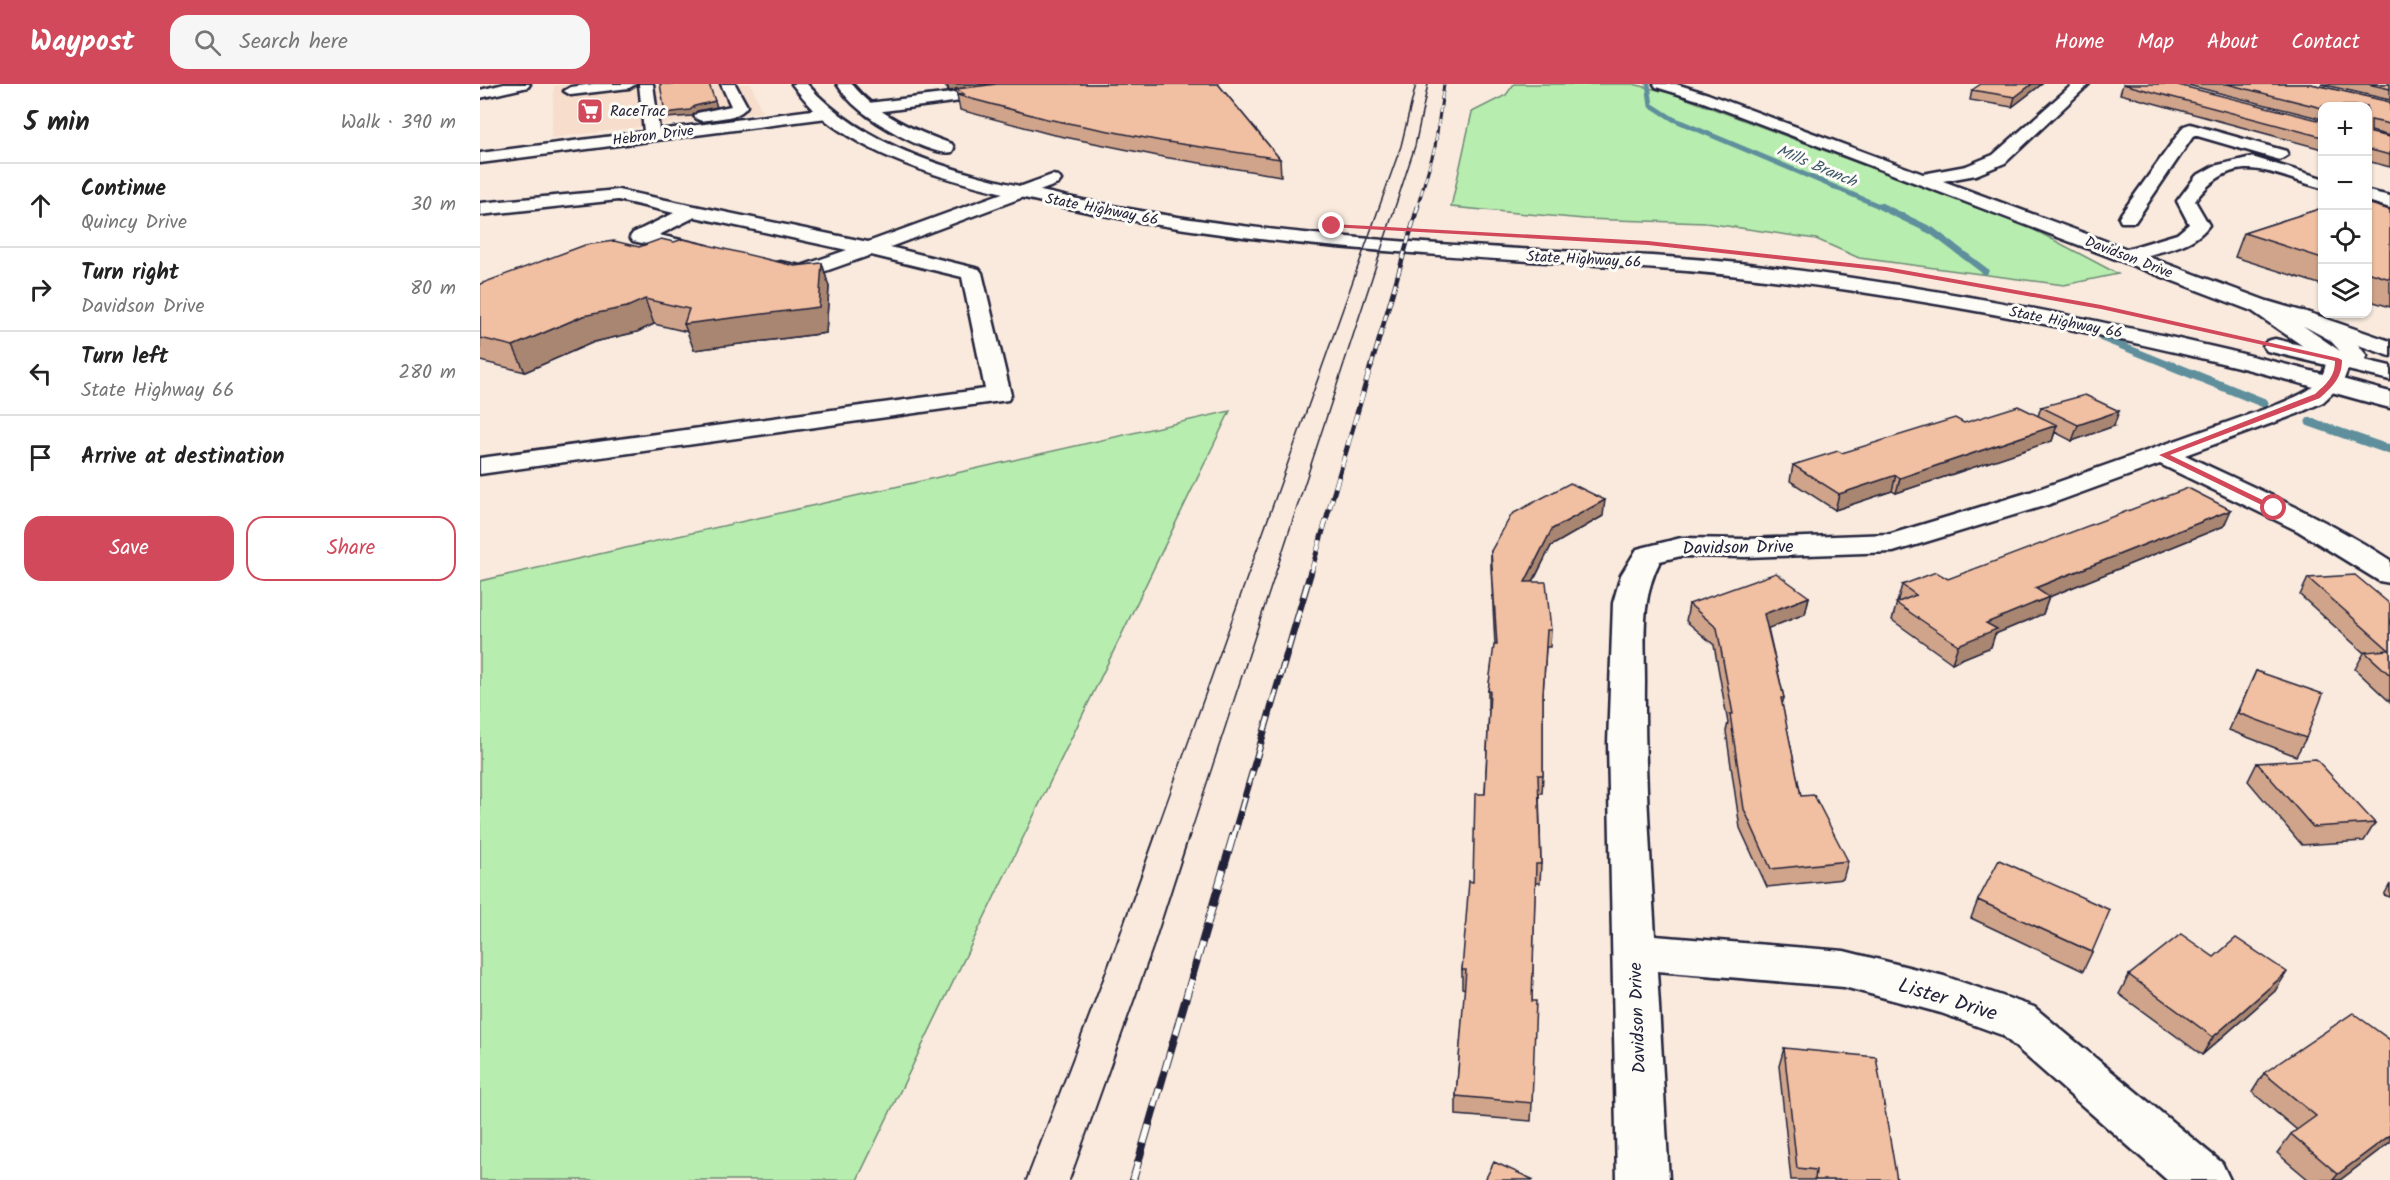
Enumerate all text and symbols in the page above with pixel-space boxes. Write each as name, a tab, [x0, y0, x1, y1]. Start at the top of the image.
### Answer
search box	[170, 15, 590, 69]
text: Waypost	[30, 20, 134, 65]
text: Search here	[239, 25, 348, 60]
icon: search	[191, 26, 224, 59]
text: Home	[2055, 26, 2104, 59]
text: Map	[2137, 26, 2174, 59]
text: About	[2207, 26, 2258, 59]
text: Contact	[2291, 26, 2360, 59]
supermarket icon: RaceTrac	[575, 96, 605, 126]
place label: RaceTrac	[610, 100, 666, 124]
text: 5 min	[24, 102, 90, 144]
map controls	[2318, 102, 2372, 318]
button: +	[2318, 102, 2372, 156]
text: Walk · 390 m	[341, 107, 456, 139]
street label: Hebron Drive	[611, 119, 695, 153]
water label: Mills Branch	[1773, 138, 1862, 195]
button: −	[2318, 156, 2372, 210]
text: Continue	[81, 172, 166, 207]
street label: State Highway 66	[1043, 187, 1161, 233]
icon: ahead	[24, 189, 57, 222]
text: 30 m	[411, 189, 456, 221]
text: Quincy Drive	[81, 207, 187, 239]
button: locate	[2318, 210, 2372, 264]
route end	[1318, 212, 1344, 238]
street label: Davidson Drive	[2081, 230, 2176, 286]
street label: State Highway 66	[1526, 245, 1642, 275]
text: Turn right	[81, 256, 179, 291]
button: layers	[2318, 264, 2372, 318]
icon: right	[24, 273, 57, 306]
text: 80 m	[410, 273, 456, 305]
text: Davidson Drive	[81, 291, 204, 323]
street label: State Highway 66	[2007, 300, 2125, 346]
text: Turn left	[81, 340, 168, 375]
icon: left	[24, 357, 57, 390]
text: 280 m	[398, 357, 456, 389]
text: State Highway 66	[81, 375, 234, 407]
text: Arrive at destination	[81, 440, 284, 475]
icon: arrive	[24, 441, 57, 474]
route start	[2260, 494, 2286, 520]
button: Save	[24, 516, 234, 581]
button: Share	[246, 516, 456, 581]
street label: Davidson Drive	[1682, 533, 1794, 564]
street label: Davidson Drive	[1622, 962, 1655, 1074]
street label: Lister Drive	[1894, 970, 2002, 1031]

